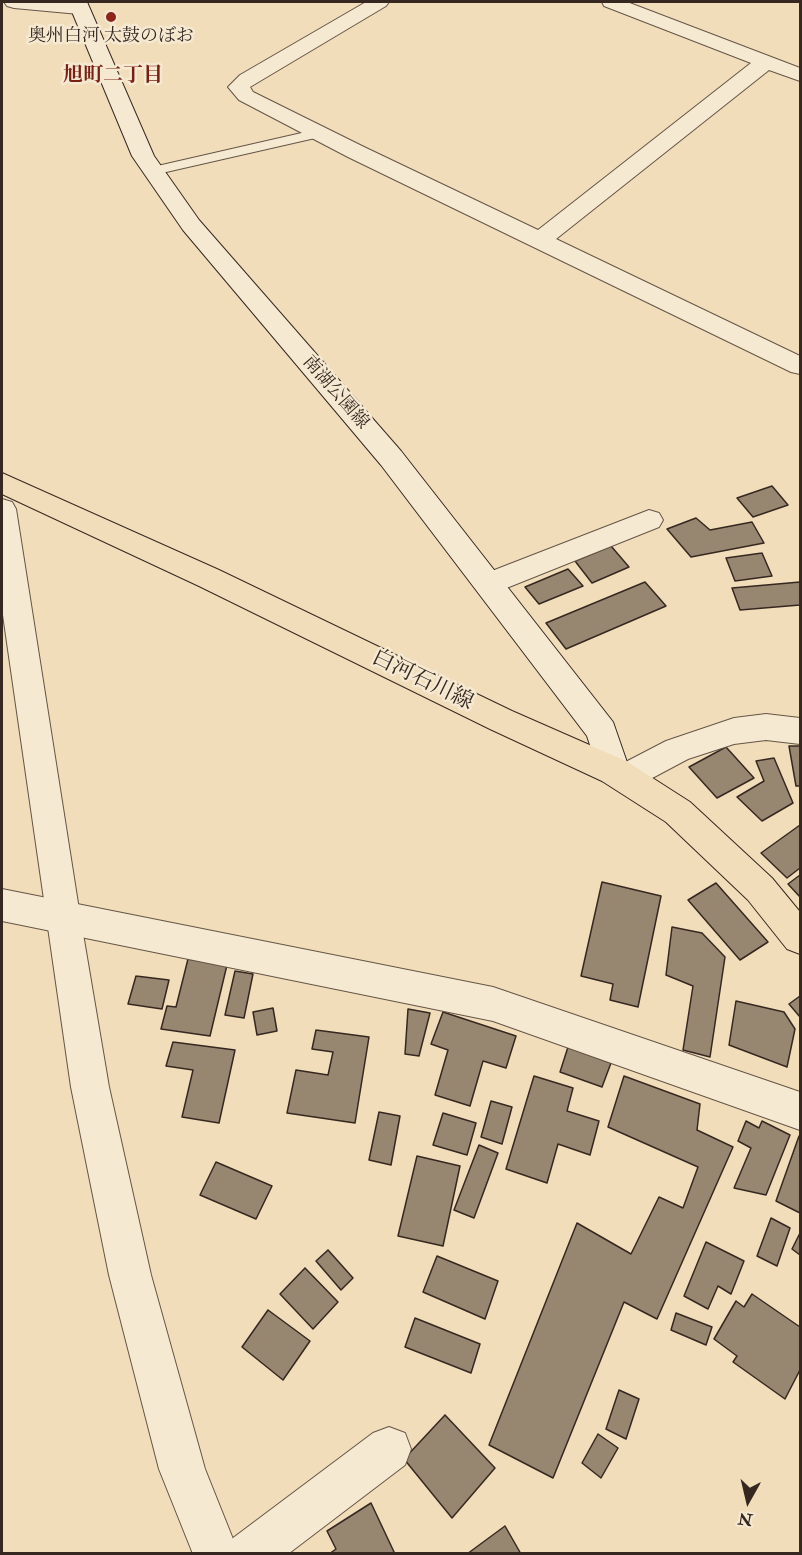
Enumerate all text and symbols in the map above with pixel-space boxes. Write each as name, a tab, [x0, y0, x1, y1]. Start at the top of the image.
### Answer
marker: 奥州白河 太鼓のぼお	[104, 10, 118, 24]
place label: 奥州白河 太鼓のぼお	[28, 26, 194, 48]
district label: 旭町二丁目	[63, 65, 163, 89]
street label: 南湖公園線	[297, 352, 373, 434]
street label: 白河石川線	[367, 645, 477, 717]
north arrow	[718, 1471, 778, 1531]
text: N	[737, 1508, 754, 1530]

